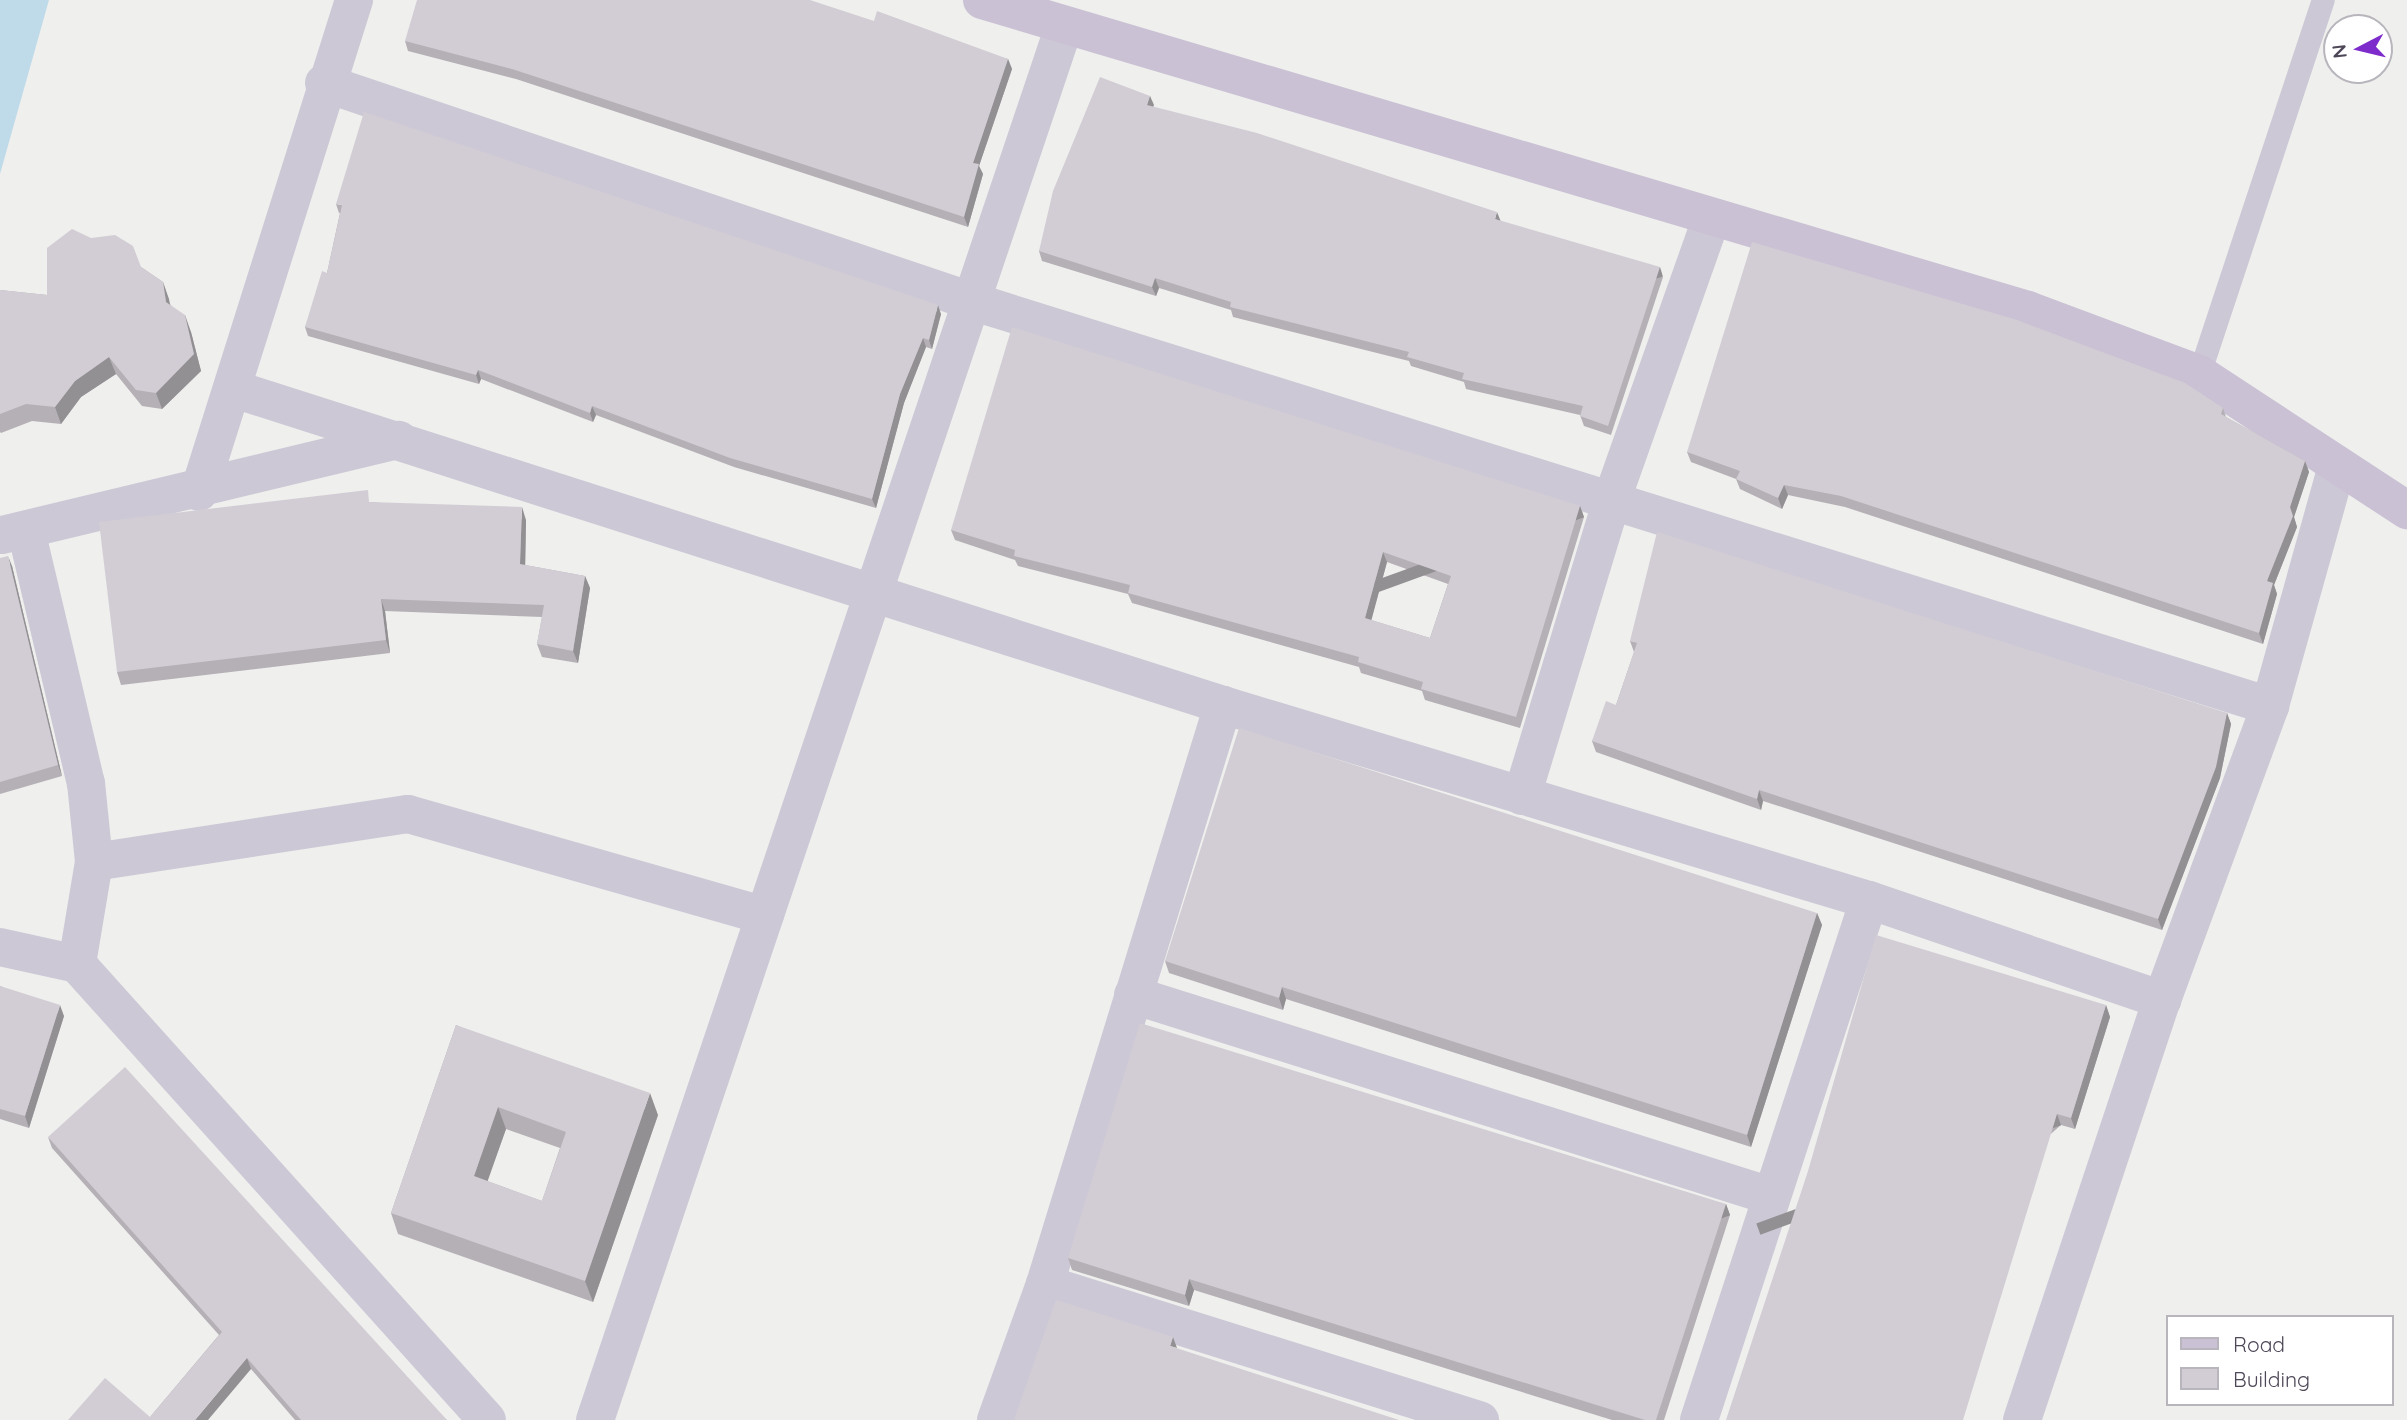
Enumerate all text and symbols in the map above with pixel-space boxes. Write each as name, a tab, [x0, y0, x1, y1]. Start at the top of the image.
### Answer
north arrow	[2323, 14, 2393, 84]
text: N	[2326, 43, 2352, 60]
legend	[2166, 1315, 2393, 1406]
text: Road	[2233, 1331, 2285, 1357]
text: Building	[2233, 1366, 2310, 1392]

